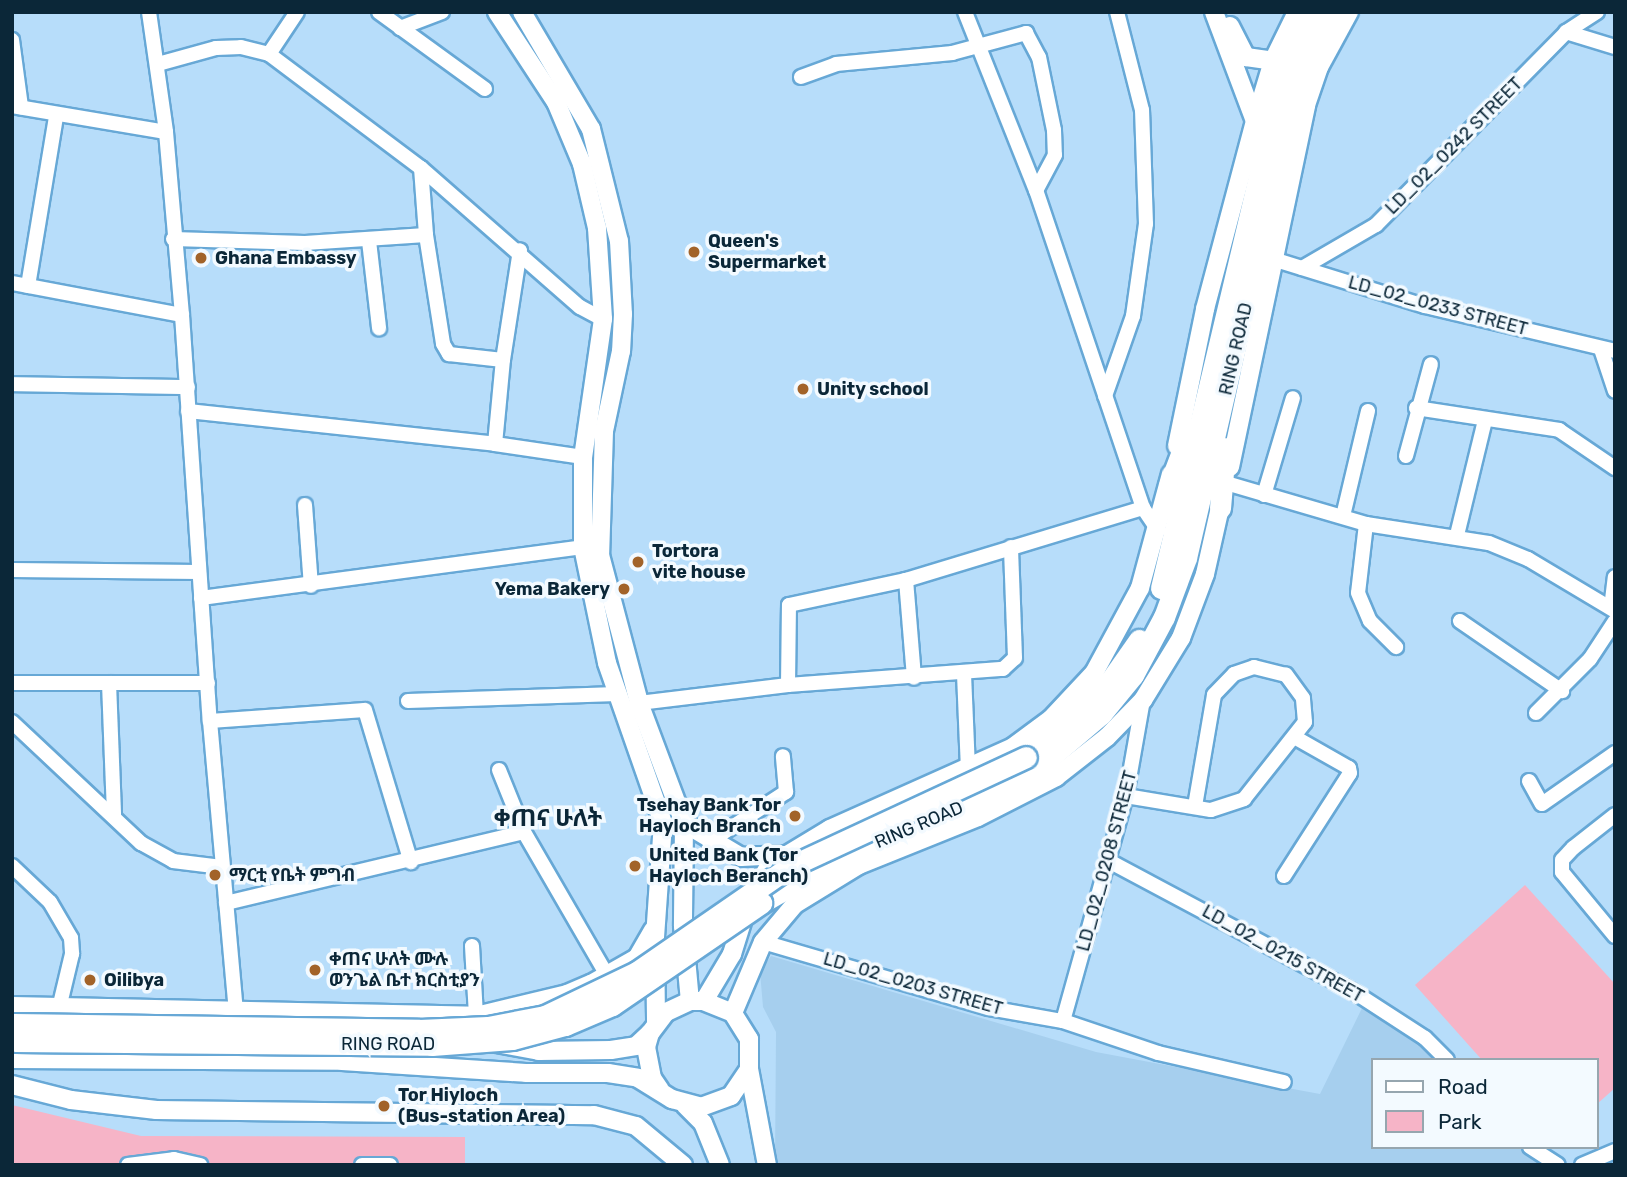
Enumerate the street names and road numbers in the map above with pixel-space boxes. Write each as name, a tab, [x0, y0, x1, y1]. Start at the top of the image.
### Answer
street label: LD_02_0242 STREET	[1381, 73, 1527, 219]
street label: LD_02_0233 STREET	[1346, 272, 1530, 340]
street label: RING ROAD	[1215, 301, 1257, 397]
street label: LD_02_0208 STREET	[1072, 768, 1142, 954]
street label: RING ROAD	[871, 797, 967, 853]
street label: LD_02_0215 STREET	[1198, 900, 1368, 1008]
street label: LD_02_0203 STREET	[821, 948, 1005, 1020]
street label: RING ROAD	[341, 1033, 435, 1055]

